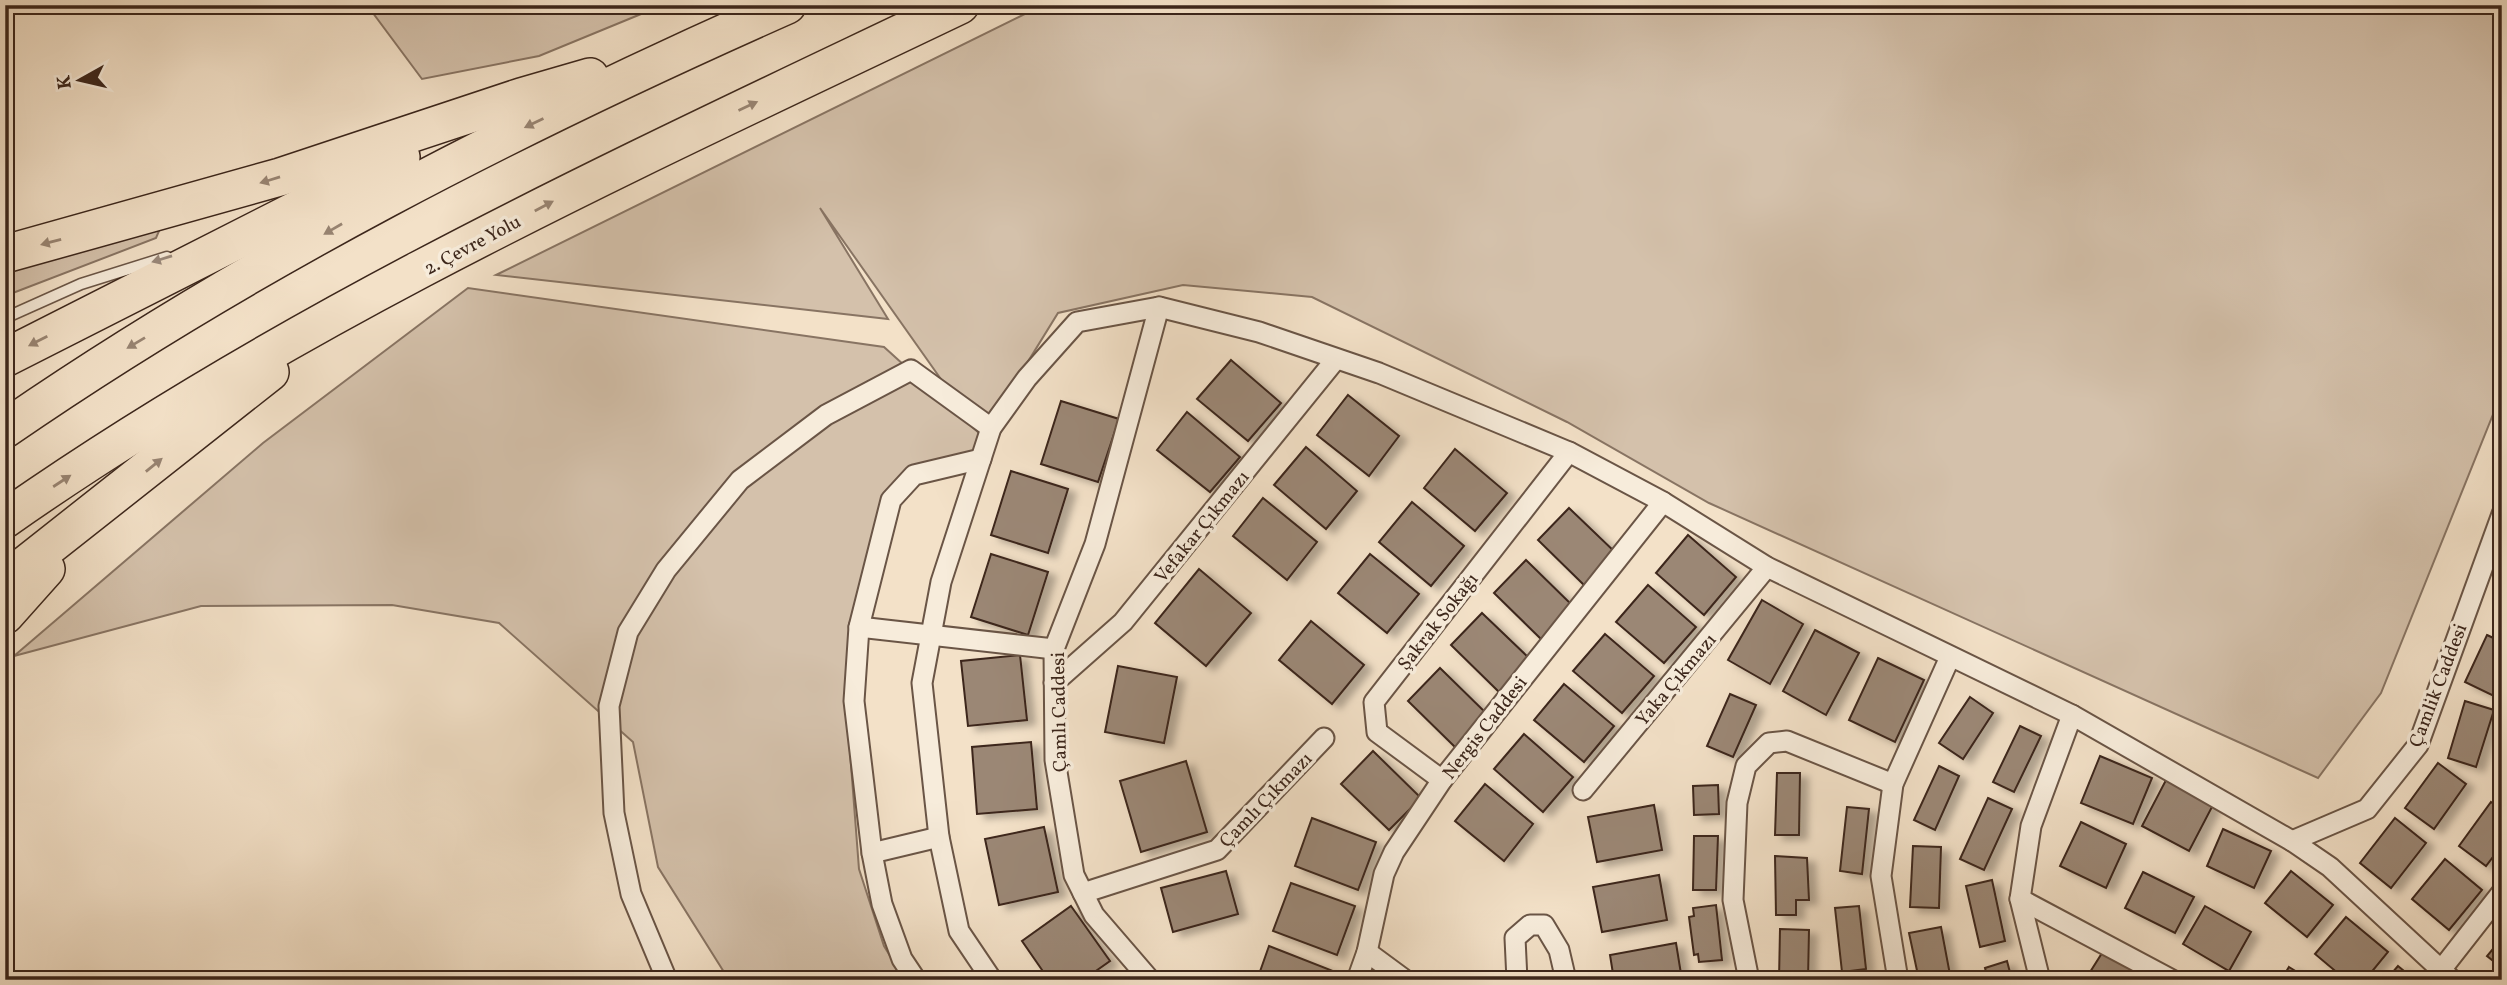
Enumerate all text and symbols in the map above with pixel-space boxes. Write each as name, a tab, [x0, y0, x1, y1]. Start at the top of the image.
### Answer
north arrow	[46, 46, 116, 116]
text: K	[51, 73, 79, 91]
one-way arrow	[738, 101, 758, 112]
one-way arrow	[524, 118, 544, 129]
one-way arrow	[260, 176, 281, 186]
one-way arrow	[534, 201, 554, 212]
street label: 2. Çevre Yolu	[420, 209, 526, 282]
one-way arrow	[324, 223, 343, 235]
one-way arrow	[40, 237, 62, 248]
one-way arrow	[152, 254, 173, 264]
one-way arrow	[28, 335, 48, 346]
one-way arrow	[127, 337, 146, 350]
one-way arrow	[145, 459, 163, 473]
street label: Vefakar Çıkmazı	[1149, 465, 1256, 589]
one-way arrow	[53, 474, 71, 488]
street label: Şakrak Sokağı	[1392, 568, 1485, 677]
street label: Çamlik Caddesi	[2403, 620, 2474, 751]
street label: Yaka Çıkmazı	[1630, 628, 1723, 732]
street label: Çamlı Caddesi	[1046, 651, 1074, 772]
street label: Nergis Caddesi	[1437, 671, 1534, 785]
street label: Çamlı Çıkmazı	[1214, 747, 1319, 854]

